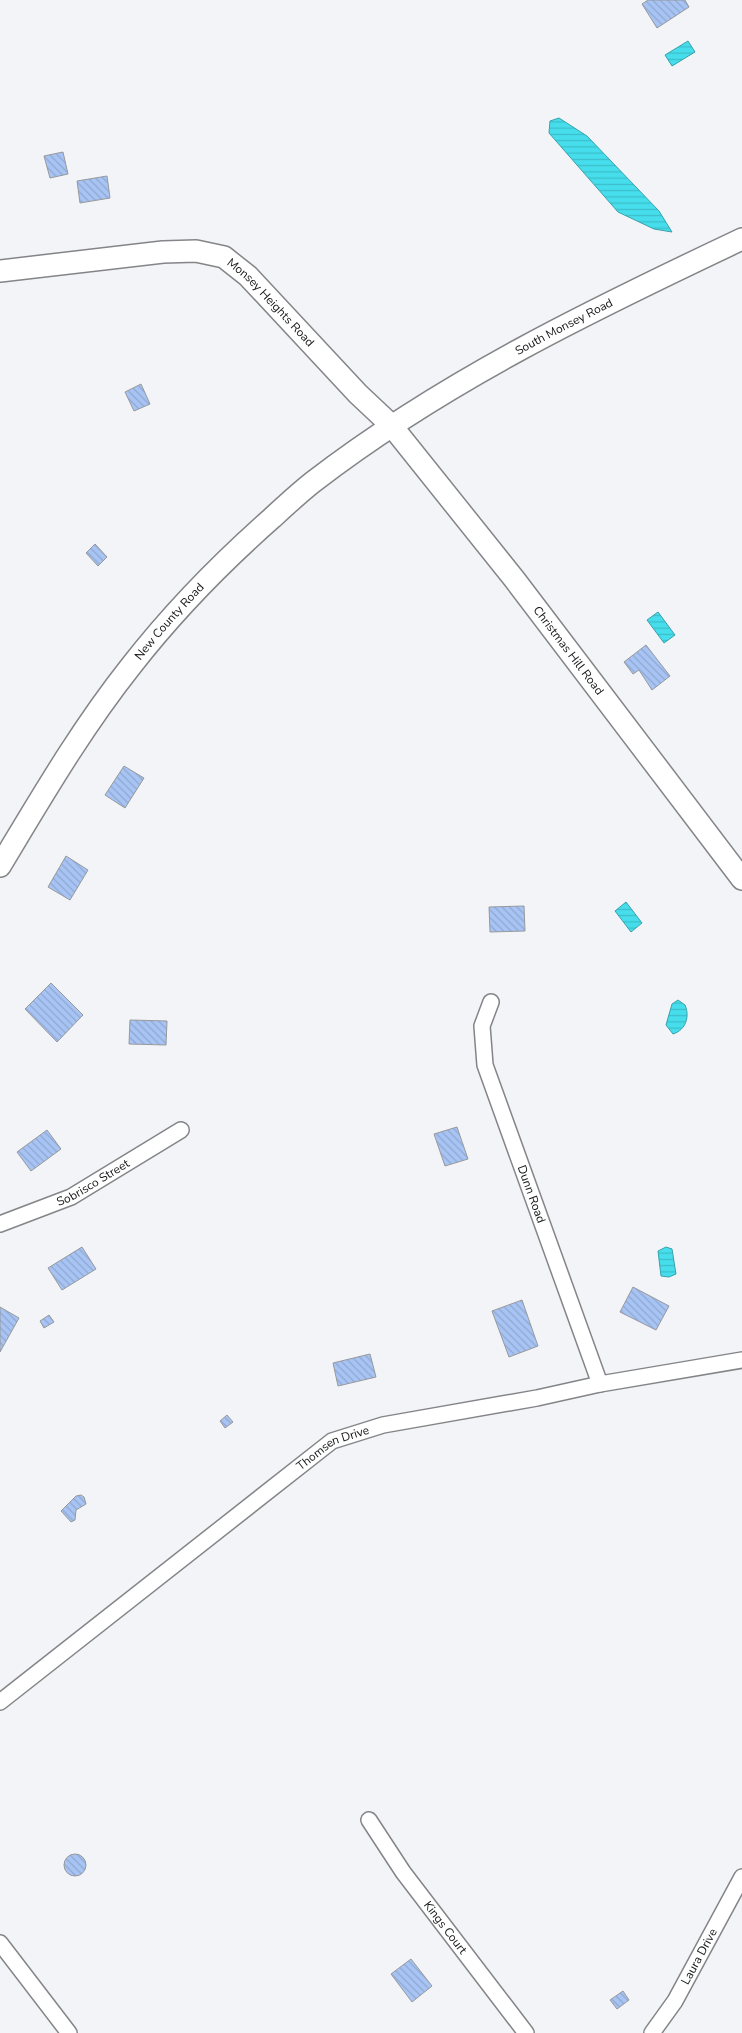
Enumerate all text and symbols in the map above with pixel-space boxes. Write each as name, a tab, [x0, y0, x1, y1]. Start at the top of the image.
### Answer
street label: Monsey Heights Road	[224, 254, 318, 350]
street label: South Monsey Road	[512, 295, 615, 359]
street label: New County Road	[131, 579, 207, 663]
street label: Christmas Hill Road	[530, 603, 607, 698]
street label: Sobrisco Street	[54, 1155, 133, 1210]
street label: Dunn Road	[514, 1163, 549, 1225]
street label: Thomsen Drive	[293, 1422, 371, 1474]
street label: Kings Court	[420, 1898, 471, 1958]
street label: Laura Drive	[677, 1925, 721, 1987]

